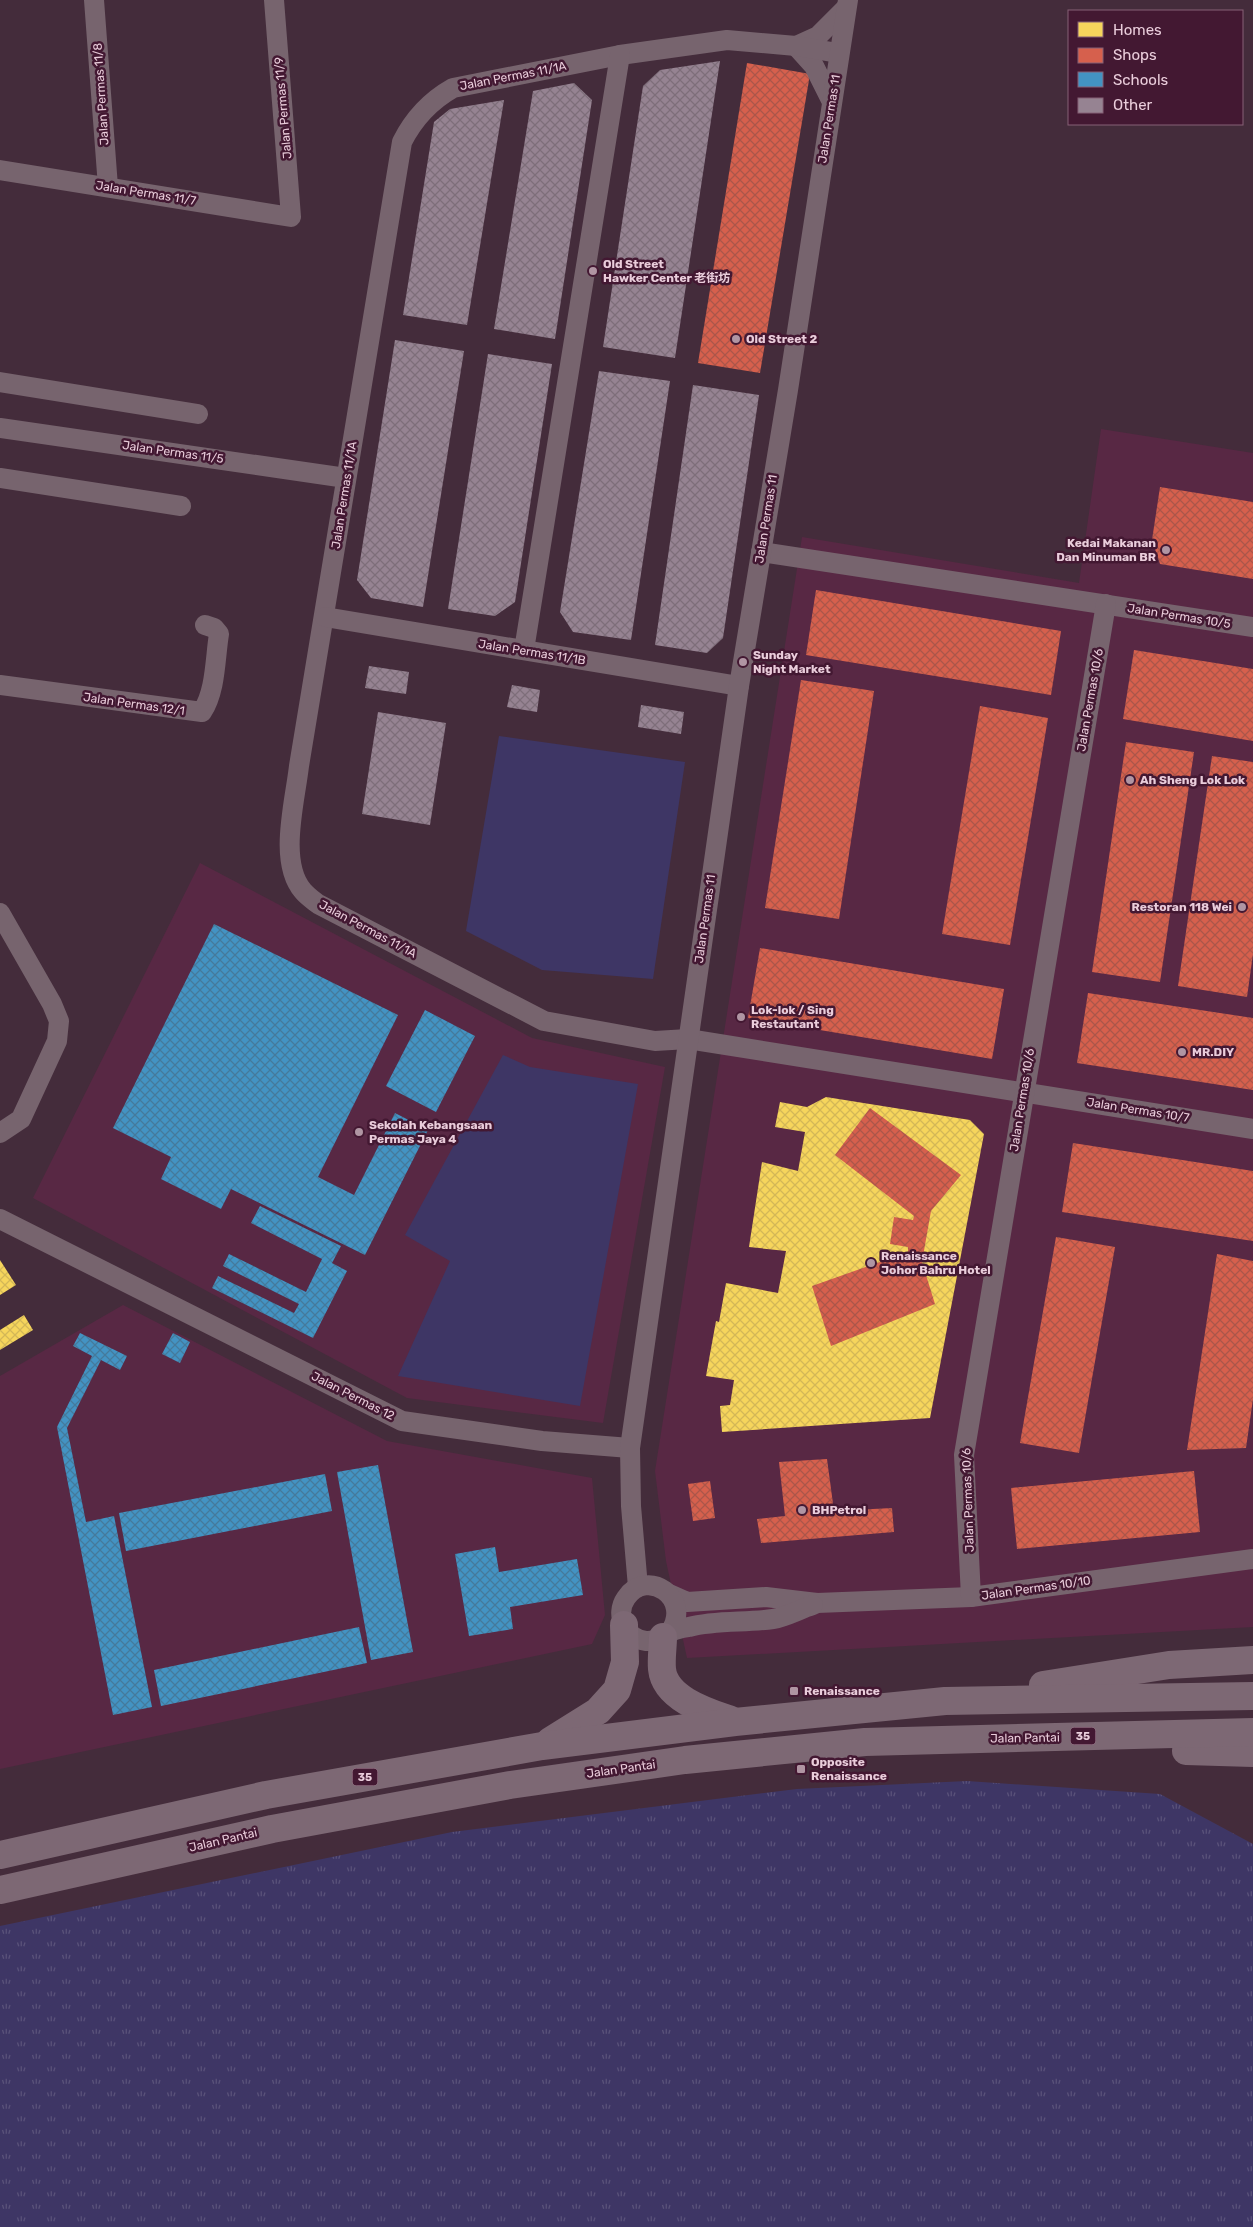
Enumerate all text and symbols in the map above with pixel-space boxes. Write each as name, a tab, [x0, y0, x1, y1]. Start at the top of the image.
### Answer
legend	[1068, 10, 1243, 125]
text: Homes	[1113, 21, 1162, 39]
street label: Jalan Permas 11/8	[90, 42, 112, 146]
text: Shops	[1113, 46, 1157, 64]
street label: Jalan Permas 11/9	[272, 56, 294, 160]
street label: Jalan Permas 11/1A	[458, 59, 568, 93]
text: Schools	[1113, 71, 1169, 89]
street label: Jalan Permas 11	[815, 74, 843, 164]
text: Other	[1113, 96, 1153, 114]
street label: Jalan Permas 11/7	[95, 178, 197, 208]
place label: Old Street Hawker Center 老街坊	[603, 257, 730, 285]
marker: Old Street Hawker Center 老街坊	[587, 265, 599, 277]
place label: Old Street 2	[746, 332, 817, 346]
marker: Old Street 2	[730, 333, 742, 345]
street label: Jalan Permas 11/5	[121, 438, 225, 466]
street label: Jalan Permas 11/1A	[329, 440, 359, 550]
street label: Jalan Permas 11	[752, 474, 780, 564]
place label: Kedai Makanan Dan Minuman BR	[1056, 536, 1156, 564]
marker: Kedai Makanan Dan Minuman BR	[1160, 544, 1172, 556]
street label: Jalan Permas 10/5	[1126, 601, 1232, 631]
street label: Jalan Permas 11/1B	[477, 637, 587, 667]
place label: Sunday Night Market	[753, 648, 831, 676]
street label: Jalan Permas 10/6	[1074, 648, 1106, 752]
marker: Sunday Night Market	[737, 656, 749, 668]
street label: Jalan Permas 12/1	[82, 690, 186, 718]
place label: Ah Sheng Lok Lok	[1140, 773, 1245, 787]
marker: Ah Sheng Lok Lok	[1124, 774, 1136, 786]
street label: Jalan Permas 11	[692, 874, 718, 964]
street label: Jalan Permas 11/1A	[317, 897, 419, 961]
place label: Restoran 118 Wei	[1132, 900, 1232, 914]
marker: Restoran 118 Wei	[1236, 901, 1248, 913]
place label: Lok-lok / Sing Restautant	[751, 1003, 834, 1031]
marker: Lok-lok / Sing Restautant	[735, 1011, 747, 1023]
place label: MR.DIY	[1192, 1045, 1234, 1059]
marker: MR.DIY	[1176, 1046, 1188, 1058]
street label: Jalan Permas 10/6	[1007, 1047, 1037, 1153]
street label: Jalan Permas 10/7	[1086, 1095, 1190, 1125]
place label: Sekolah Kebangsaan Permas Jaya 4	[369, 1118, 493, 1146]
marker: Sekolah Kebangsaan Permas Jaya 4	[353, 1126, 365, 1138]
place label: Renaissance Johor Bahru Hotel	[881, 1249, 991, 1277]
marker: Renaissance Johor Bahru Hotel	[865, 1257, 877, 1269]
street label: Jalan Permas 12	[309, 1369, 397, 1423]
street label: Jalan Permas 10/6	[959, 1448, 977, 1552]
place label: BHPetrol	[812, 1503, 866, 1517]
marker: BHPetrol	[796, 1504, 808, 1516]
street label: Jalan Permas 10/10	[980, 1573, 1092, 1603]
place label: Renaissance	[804, 1684, 880, 1698]
marker: Renaissance	[788, 1685, 800, 1697]
road number: 35	[1070, 1728, 1096, 1744]
street label: Jalan Pantai	[990, 1730, 1060, 1746]
place label: Opposite Renaissance	[811, 1755, 887, 1783]
street label: Jalan Pantai	[586, 1757, 657, 1781]
marker: Opposite Renaissance	[795, 1763, 807, 1775]
road number: 35	[352, 1768, 378, 1785]
street label: Jalan Pantai	[188, 1825, 259, 1855]

